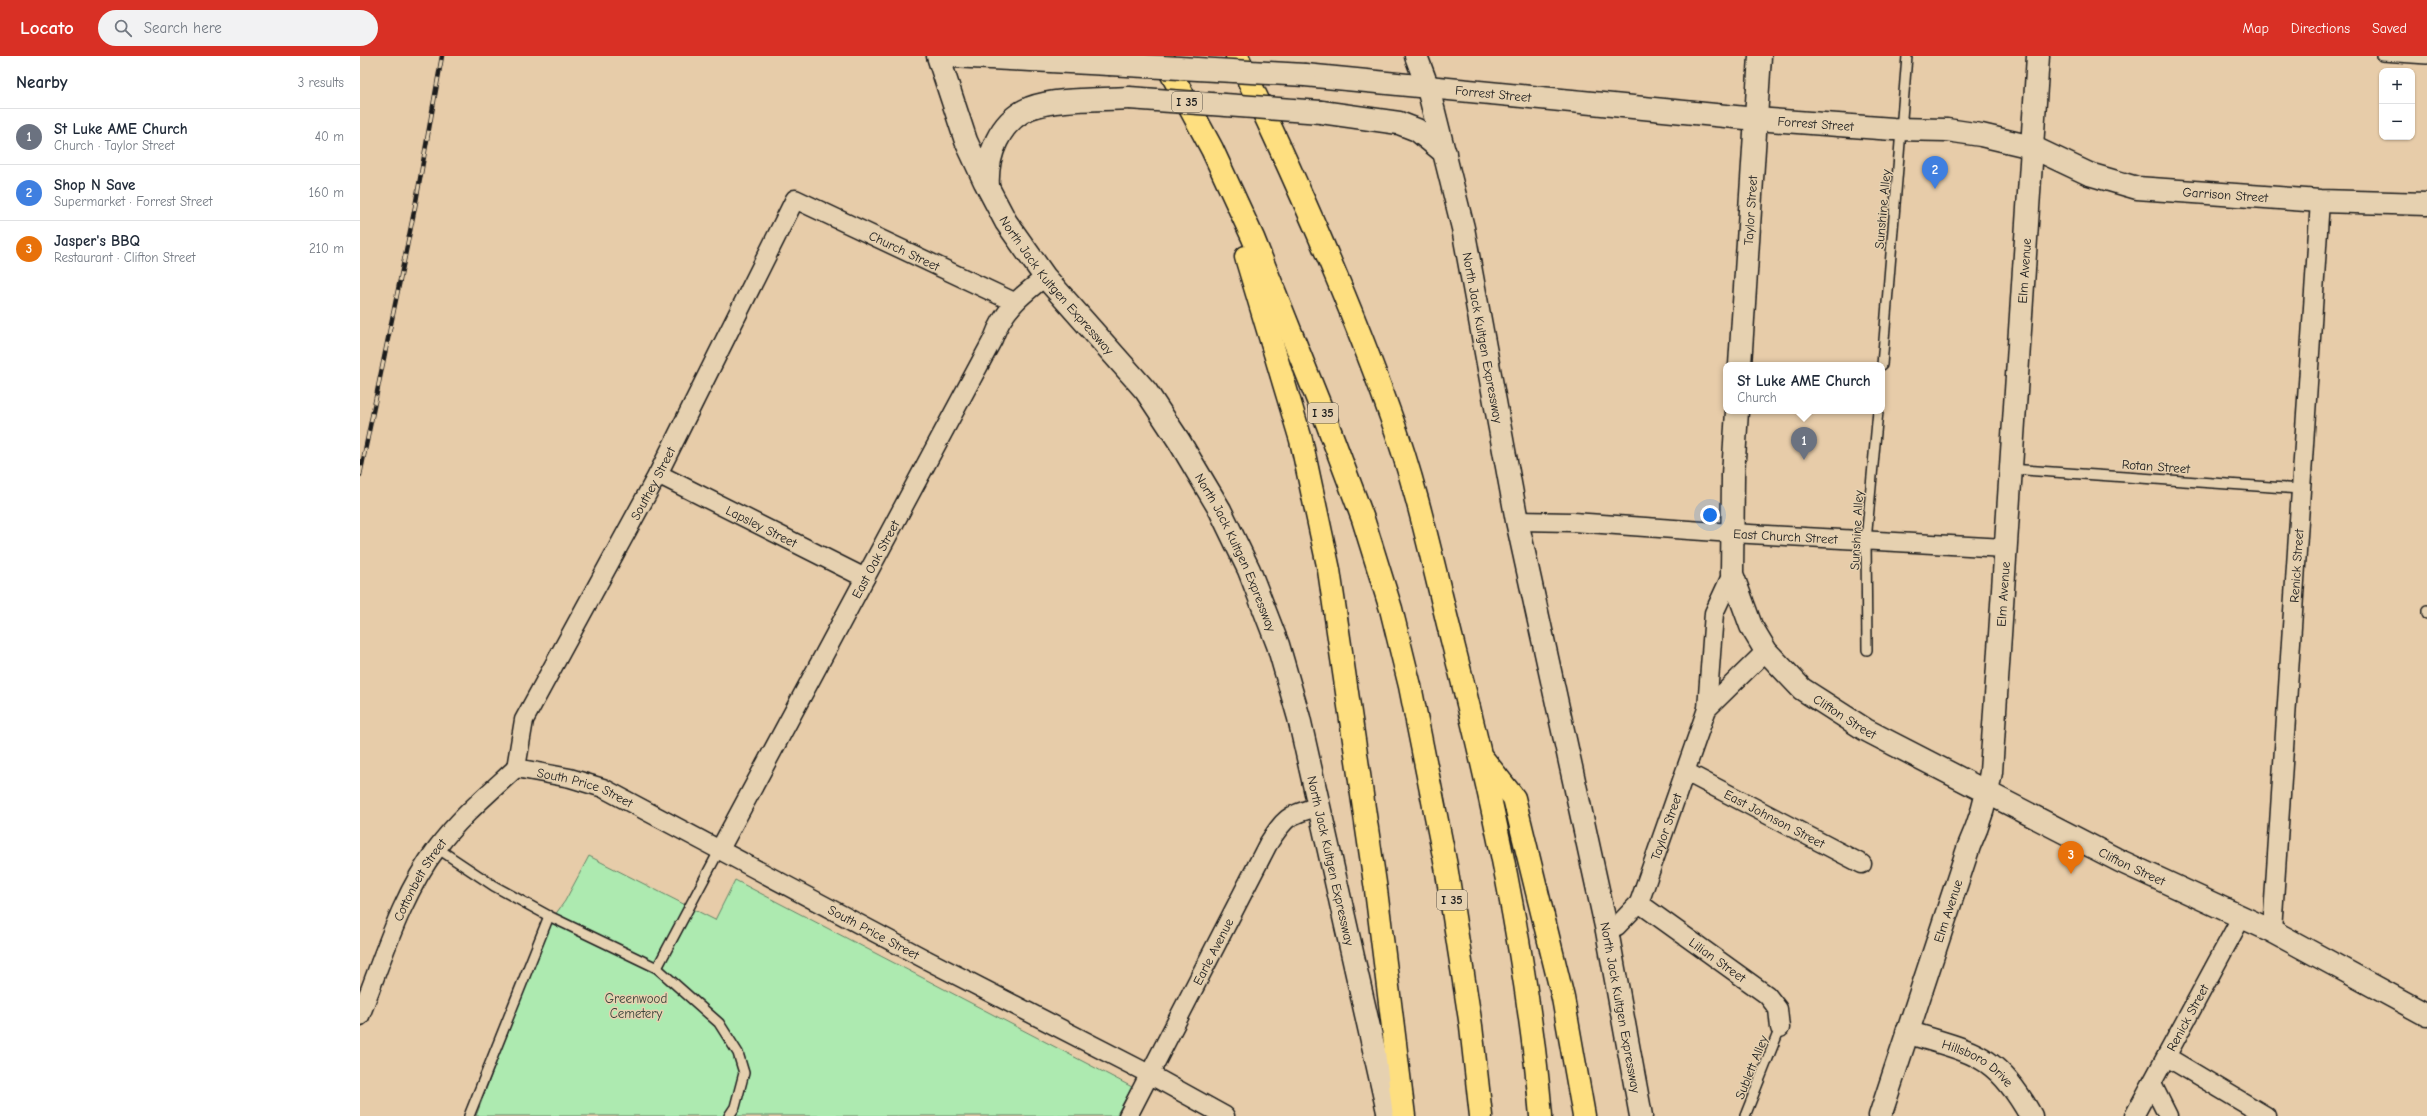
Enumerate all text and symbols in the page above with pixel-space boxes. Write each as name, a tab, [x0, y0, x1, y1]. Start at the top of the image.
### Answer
search box	[98, 10, 378, 46]
text: Locato	[20, 17, 74, 39]
icon: search	[112, 17, 134, 39]
text: Search here	[144, 19, 222, 37]
text: Map	[2242, 20, 2269, 37]
text: Directions	[2291, 20, 2350, 37]
text: Saved	[2372, 20, 2407, 37]
map controls	[2379, 68, 2415, 140]
button: +	[2379, 68, 2415, 104]
text: Nearby	[16, 73, 67, 92]
text: 3 results	[298, 75, 344, 90]
street label: Forrest Street	[1454, 83, 1533, 105]
road number: I 35	[1172, 92, 1202, 112]
button: −	[2379, 104, 2415, 140]
street label: Forrest Street	[1777, 114, 1856, 134]
text: St Luke AME Church	[54, 120, 188, 138]
text: 1	[26, 129, 32, 144]
text: 40 m	[315, 129, 344, 144]
text: Church · Taylor Street	[54, 138, 174, 153]
pin: 2	[1922, 156, 1948, 189]
street label: Sunshine Alley	[1872, 168, 1893, 250]
street label: Taylor Street	[1741, 174, 1760, 246]
text: Shop N Save	[54, 176, 135, 194]
street label: Garrison Street	[2182, 184, 2270, 205]
text: 2	[26, 185, 32, 200]
text: 160 m	[309, 185, 344, 200]
text: Supermarket · Forrest Street	[54, 194, 212, 209]
street label: North Jack Kultgen Expressway	[996, 214, 1117, 358]
street label: Church Street	[866, 228, 943, 275]
text: Jasper's BBQ	[54, 232, 140, 250]
street label: Elm Avenue	[2015, 237, 2034, 304]
text: 3	[26, 241, 32, 256]
text: 210 m	[309, 241, 344, 256]
text: Restaurant · Clifton Street	[54, 250, 195, 265]
street label: North Jack Kultgen Expressway	[1460, 251, 1506, 425]
popup	[1723, 362, 1885, 414]
text: St Luke AME Church	[1737, 372, 1871, 390]
text: Church	[1737, 390, 1777, 405]
road number: I 35	[1308, 403, 1338, 423]
pin: 1	[1791, 427, 1817, 460]
street label: Southey Street	[627, 443, 679, 523]
street label: Rotan Street	[2121, 457, 2192, 476]
street label: North Jack Kultgen Expressway	[1192, 471, 1279, 634]
street label: Sunshine Alley	[1847, 490, 1866, 570]
street label: Lapsley Street	[724, 502, 800, 551]
your location	[1700, 505, 1720, 525]
street label: East Oak Street	[849, 517, 903, 601]
street label: East Church Street	[1733, 526, 1839, 547]
street label: Renick Street	[2287, 527, 2307, 603]
street label: Elm Avenue	[1994, 561, 2013, 627]
street label: Clifton Street	[1810, 691, 1880, 743]
street label: South Price Street	[536, 765, 637, 811]
street label: North Jack Kultgen Expressway	[1304, 774, 1357, 947]
street label: East Johnson Street	[1722, 786, 1828, 852]
street label: Taylor Street	[1648, 790, 1685, 862]
street label: Cottonbelt Street	[390, 835, 450, 923]
pin: 3	[2058, 841, 2084, 874]
street label: Clifton Street	[2096, 844, 2169, 889]
street label: Elm Avenue	[1931, 877, 1966, 944]
road number: I 35	[1437, 890, 1467, 910]
street label: South Price Street	[825, 902, 923, 963]
street label: Earle Avenue	[1190, 915, 1237, 988]
street label: North Jack Kultgen Expressway	[1597, 921, 1644, 1095]
street label: Lilian Street	[1686, 935, 1750, 986]
street label: Renick Street	[2164, 981, 2212, 1054]
park label: Greenwood Cemetery	[605, 991, 667, 1021]
street label: Sublett Alley	[1732, 1033, 1771, 1101]
street label: Hillsboro Drive	[1940, 1036, 2016, 1090]

